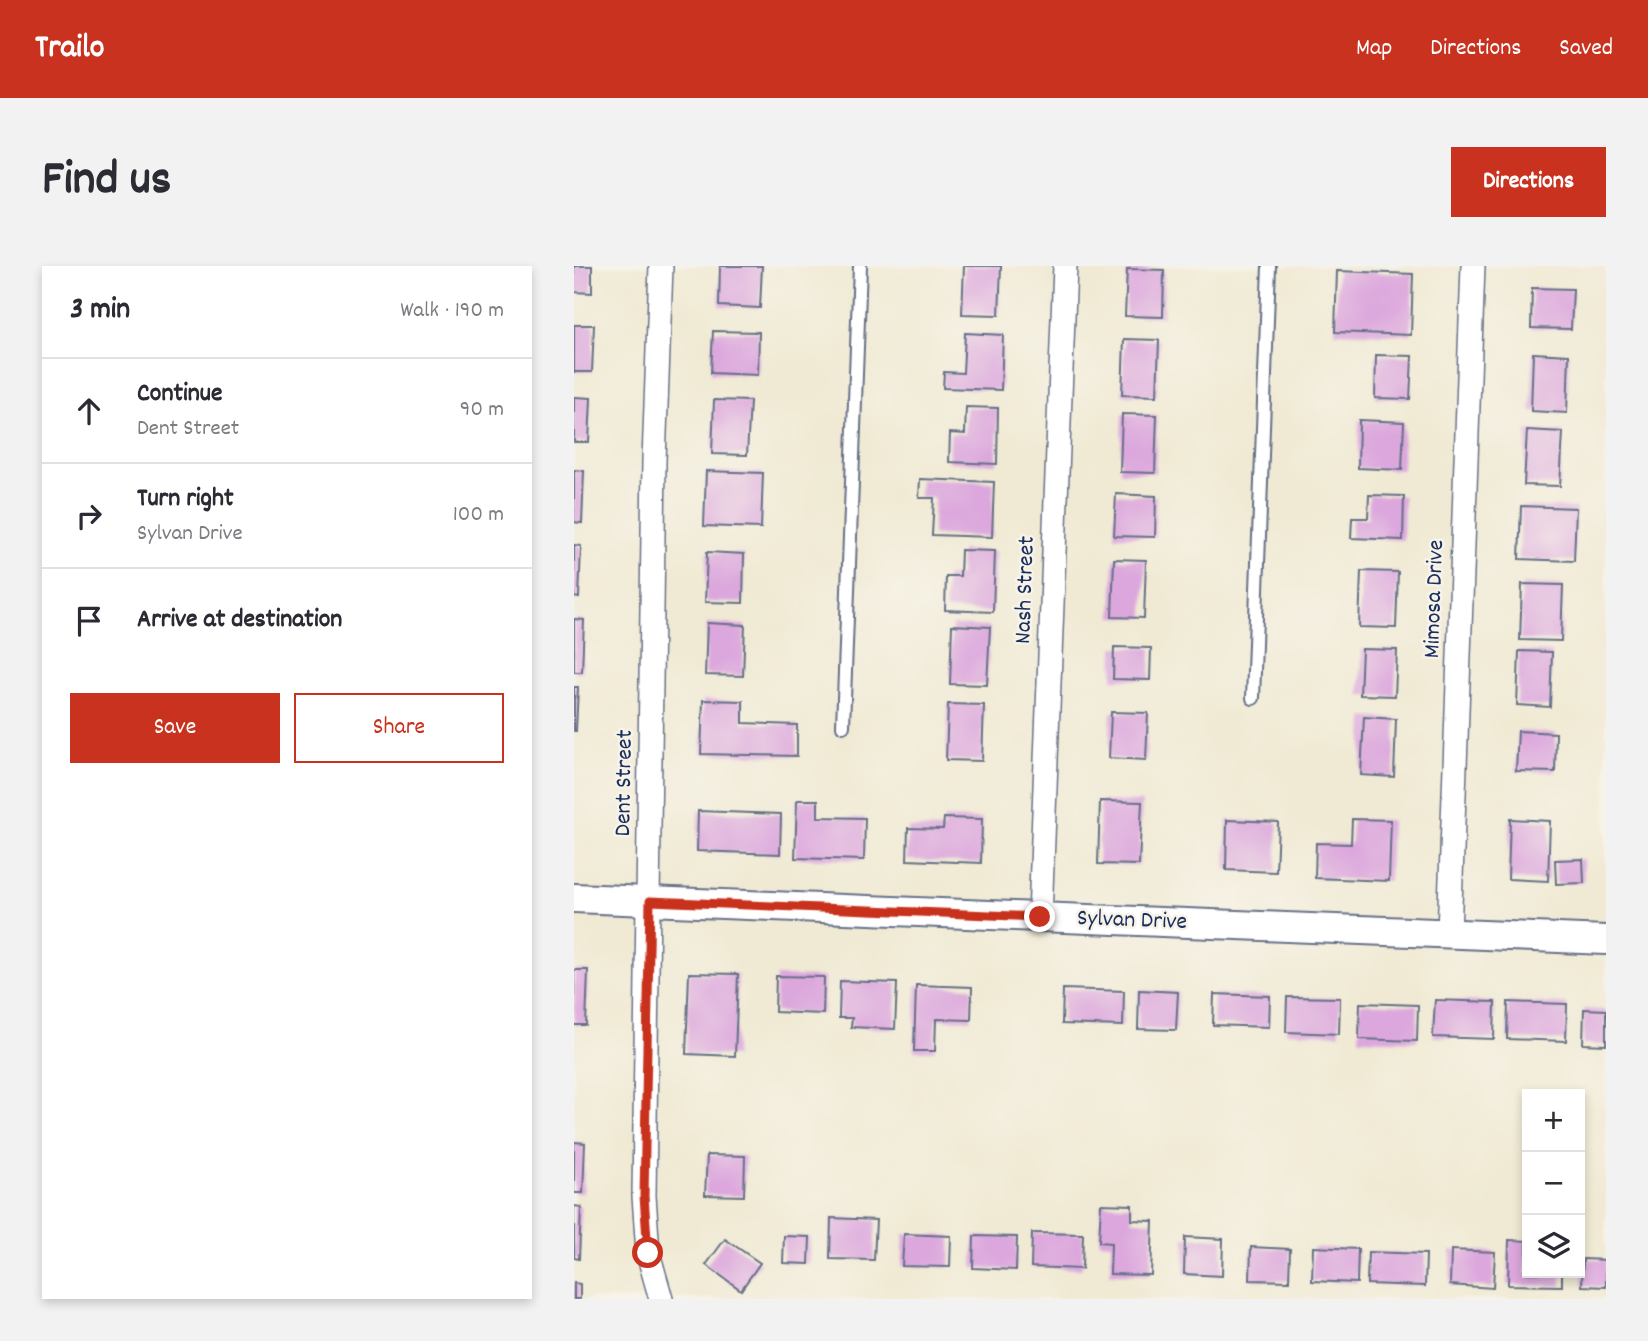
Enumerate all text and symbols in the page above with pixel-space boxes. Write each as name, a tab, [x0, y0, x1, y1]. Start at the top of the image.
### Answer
text: Trailo	[35, 26, 105, 73]
text: Map	[1356, 32, 1392, 66]
text: Directions	[1430, 32, 1521, 66]
text: Saved	[1559, 32, 1613, 66]
text: Find us	[42, 147, 171, 217]
button: Directions	[1451, 147, 1606, 217]
text: 3 min	[70, 290, 130, 333]
text: Walk · 190 m	[400, 295, 504, 328]
text: Continue	[137, 376, 222, 413]
icon: ahead	[70, 392, 108, 430]
text: 90 m	[460, 394, 504, 427]
text: Dent Street	[137, 413, 239, 446]
text: Turn right	[137, 481, 234, 518]
icon: right	[70, 497, 108, 535]
text: 100 m	[453, 499, 504, 532]
text: Sylvan Drive	[137, 518, 243, 551]
street label: Nash Street	[1007, 535, 1045, 645]
street label: Mimosa Drive	[1416, 539, 1454, 659]
icon: arrive	[70, 602, 108, 640]
text: Arrive at destination	[137, 602, 342, 639]
button: Save	[70, 693, 280, 763]
button: Share	[294, 693, 504, 763]
street label: Dent Street	[607, 729, 643, 837]
route end	[1024, 901, 1055, 932]
street label: Sylvan Drive	[1076, 902, 1188, 940]
map controls	[1522, 1089, 1585, 1278]
button: +	[1522, 1089, 1585, 1152]
button: −	[1522, 1152, 1585, 1215]
button: layers	[1522, 1215, 1585, 1278]
route start	[632, 1237, 663, 1268]

